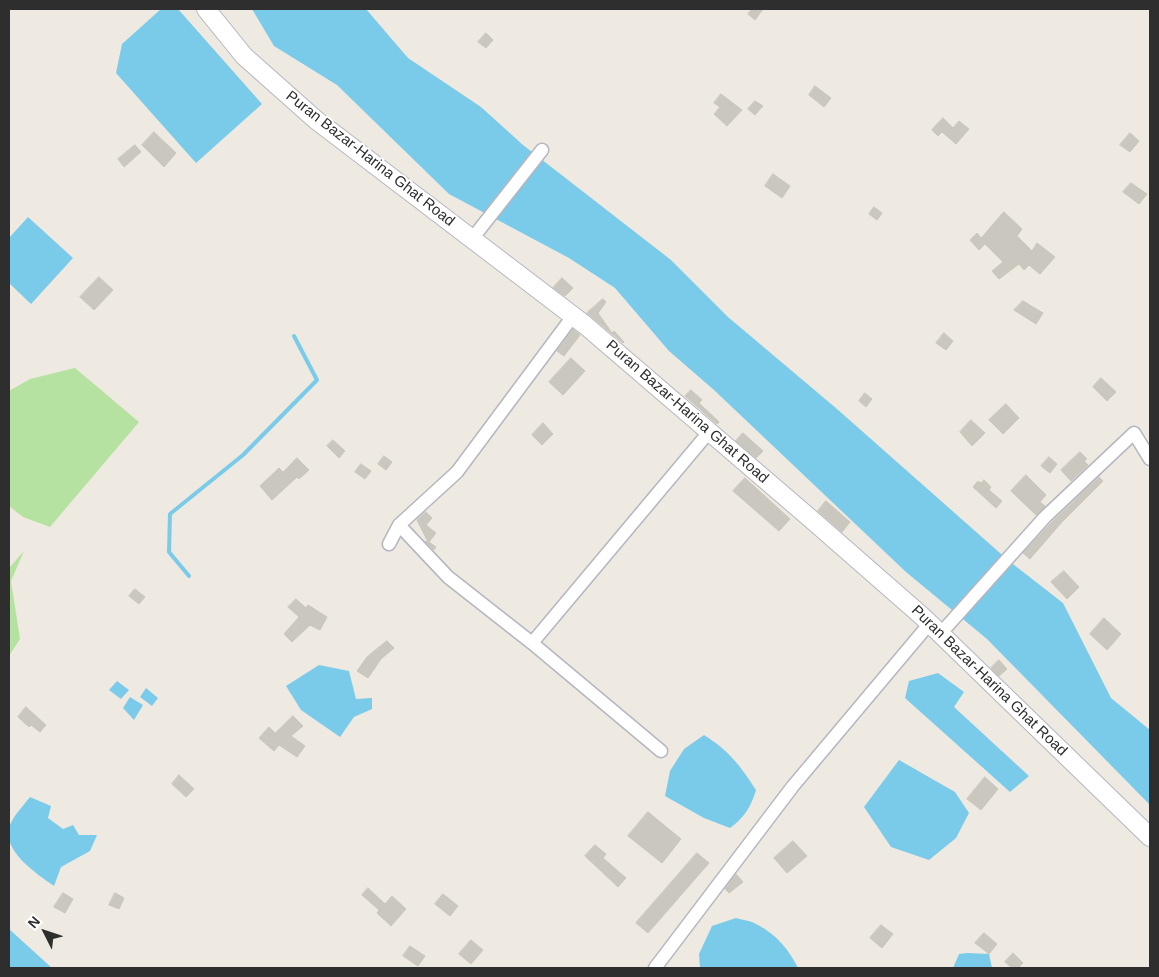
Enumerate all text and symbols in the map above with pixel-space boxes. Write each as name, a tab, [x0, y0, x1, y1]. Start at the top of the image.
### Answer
street label: Puran Bazar-Harina Ghat Road	[282, 87, 458, 231]
street label: Puran Bazar-Harina Ghat Road	[602, 337, 772, 487]
street label: Puran Bazar-Harina Ghat Road	[907, 602, 1071, 760]
north arrow	[20, 907, 70, 957]
text: N	[24, 913, 43, 931]

